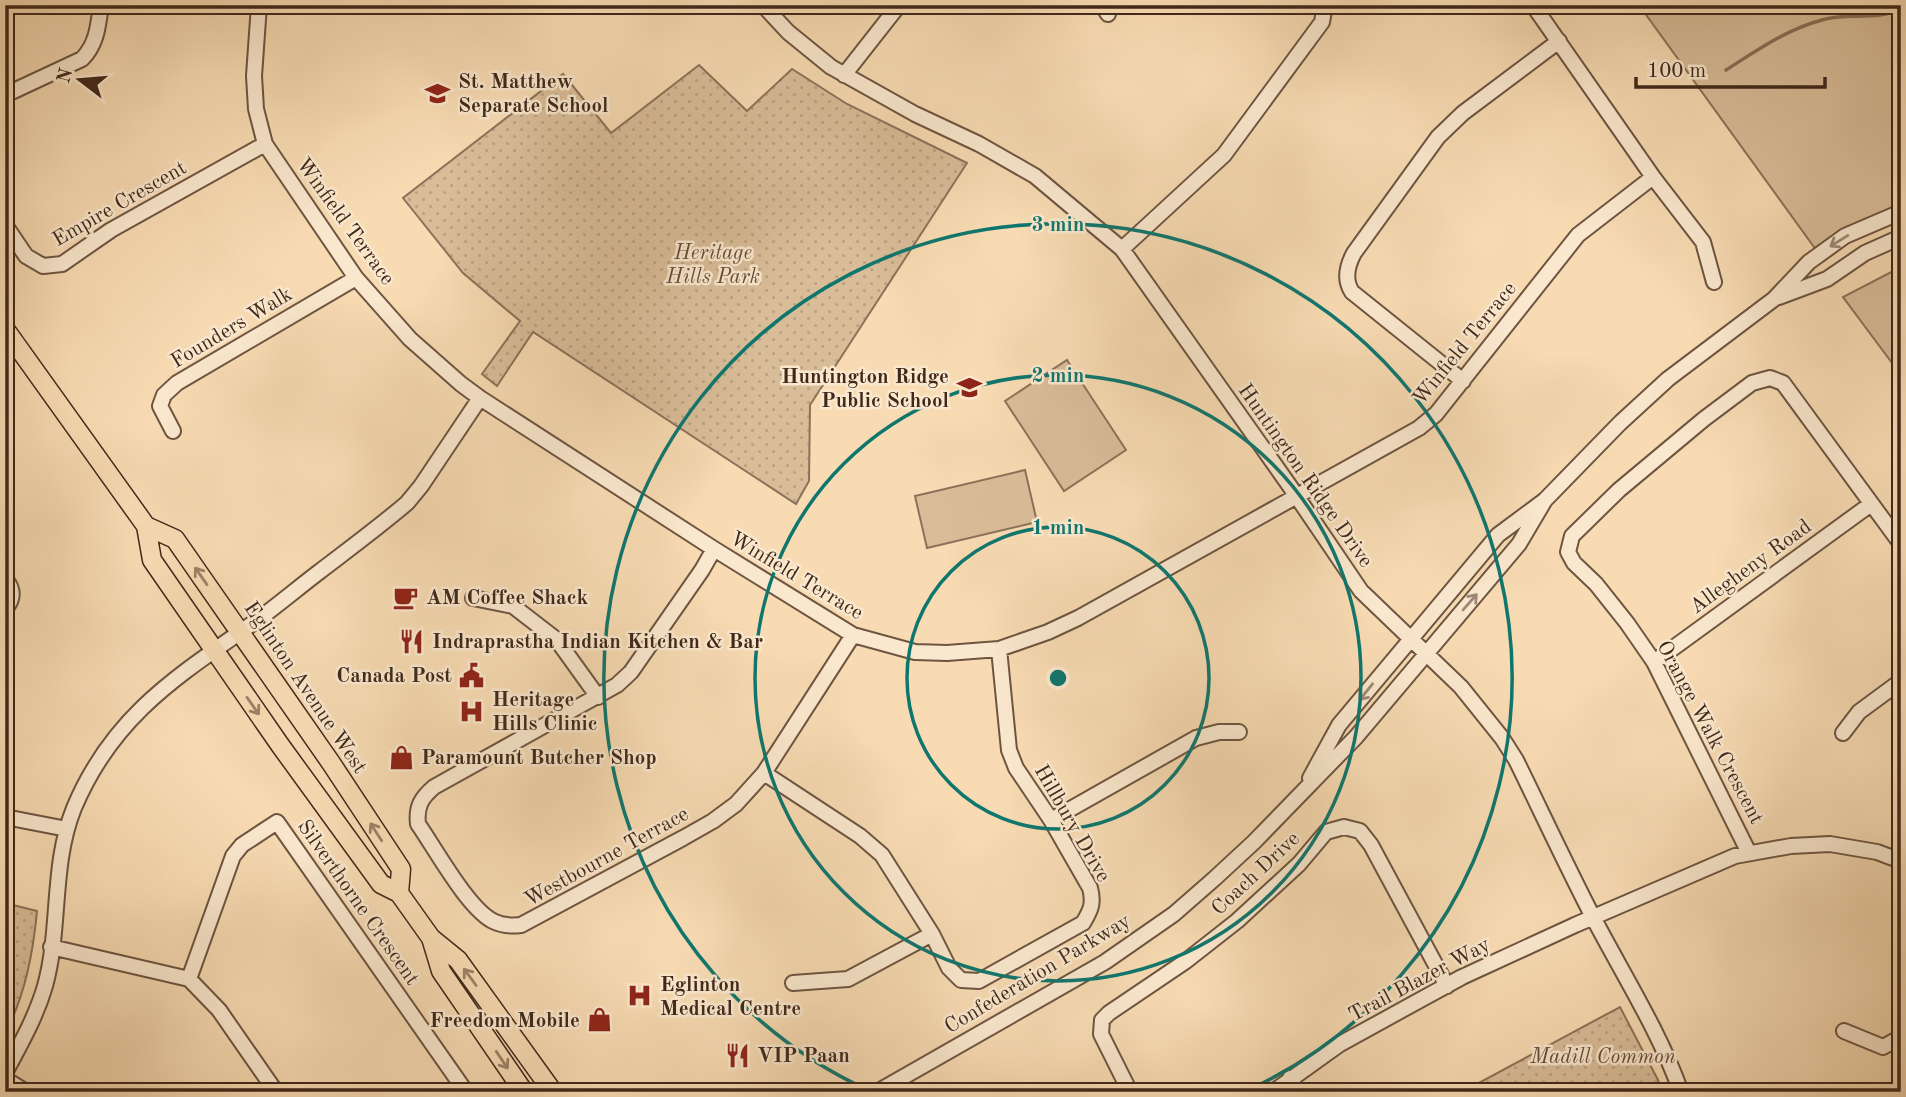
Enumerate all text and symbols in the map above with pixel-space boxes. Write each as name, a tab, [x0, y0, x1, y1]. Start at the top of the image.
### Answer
north arrow	[46, 46, 116, 116]
scale bar	[1636, 46, 1826, 90]
text: 100 m	[1647, 61, 1706, 82]
text: N	[55, 66, 77, 86]
place label: St. Matthew Separate School	[458, 72, 609, 117]
school or university icon: St. Matthew Separate School	[424, 79, 452, 107]
street label: Winfield Terrace	[292, 154, 398, 289]
street label: Empire Crescent	[49, 157, 190, 251]
text: 3 min	[1032, 215, 1084, 236]
one-way arrow	[1830, 234, 1849, 249]
park label: Heritage Hills Park	[665, 243, 760, 288]
street label: Winfield Terrace	[1409, 278, 1521, 409]
street label: Founders Walk	[167, 284, 296, 373]
text: 2 min	[1032, 366, 1084, 387]
place label: Huntington Ridge Public School	[781, 367, 949, 412]
school or university icon: Huntington Ridge Public School	[955, 374, 983, 402]
street label: Huntington Ridge Drive	[1233, 380, 1376, 571]
street label: Allegheny Road	[1686, 516, 1816, 618]
text: 1 min	[1032, 518, 1084, 539]
street label: Winfield Terrace	[726, 528, 867, 624]
one-way arrow	[194, 567, 208, 586]
cafe icon: AM Coffee Shack	[392, 583, 420, 611]
place label: AM Coffee Shack	[426, 588, 589, 609]
one-way arrow	[1462, 593, 1478, 611]
street label: Eglinton Avenue West	[239, 598, 370, 778]
restaurant icon: Indraprastha Indian Kitchen & Bar	[398, 627, 426, 655]
place label: Indraprastha Indian Kitchen & Bar	[432, 632, 763, 653]
street label: Orange Walk Crescent	[1652, 638, 1767, 828]
public building icon: Canada Post	[458, 661, 486, 689]
place label: Canada Post	[336, 666, 452, 687]
centre of rings	[1046, 666, 1070, 690]
one-way arrow	[1358, 683, 1374, 701]
place label: Heritage Hills Clinic	[492, 690, 598, 735]
one-way arrow	[246, 696, 260, 715]
hospital icon: Heritage Hills Clinic	[458, 697, 486, 725]
shop icon: Paramount Butcher Shop	[387, 743, 415, 771]
place label: Paramount Butcher Shop	[421, 748, 657, 769]
street label: Hillbury Drive	[1030, 762, 1114, 886]
street label: Westbourne Terrace	[521, 804, 692, 911]
street label: Silverthorne Crescent	[293, 816, 423, 989]
one-way arrow	[369, 823, 383, 842]
street label: Coach Drive	[1208, 828, 1304, 920]
street label: Confederation Parkway	[941, 911, 1134, 1038]
street label: Trail Blazer Way	[1345, 934, 1494, 1026]
one-way arrow	[463, 968, 477, 987]
place label: Eglinton Medical Centre	[660, 975, 801, 1020]
hospital icon: Eglinton Medical Centre	[626, 982, 654, 1010]
shop icon: Freedom Mobile	[586, 1006, 614, 1034]
place label: Freedom Mobile	[429, 1011, 580, 1032]
restaurant icon: VIP Paan	[723, 1041, 751, 1069]
place label: VIP Paan	[757, 1046, 850, 1067]
park label: Madill Common	[1529, 1047, 1676, 1068]
one-way arrow	[495, 1050, 509, 1069]

